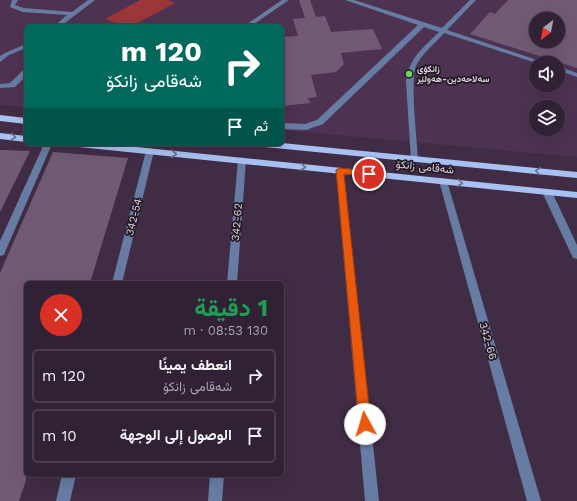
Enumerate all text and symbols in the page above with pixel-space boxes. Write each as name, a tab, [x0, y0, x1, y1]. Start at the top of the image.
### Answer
north arrow	[529, 12, 565, 48]
map controls	[529, 12, 565, 136]
text: 120 m	[121, 35, 202, 68]
icon: right	[216, 40, 268, 92]
button: sound	[529, 56, 565, 92]
place label: زانکۆی سەلاحەدین-هەولێر	[416, 64, 489, 85]
marker: زانکۆی سەلاحەدین-هەولێر	[404, 69, 414, 79]
text: شەقامی زانکۆ	[106, 70, 202, 91]
button: layers	[529, 100, 565, 136]
icon: arrive	[224, 116, 246, 138]
text: ثم	[254, 117, 268, 135]
one-way arrow	[10, 133, 16, 142]
one-way arrow	[171, 149, 177, 158]
pin	[352, 157, 386, 191]
street label: شەقامی زانکۆ	[395, 157, 455, 177]
one-way arrow	[300, 162, 306, 171]
icon: arrive	[358, 163, 380, 185]
one-way arrow	[535, 167, 541, 176]
one-way arrow	[457, 178, 463, 187]
street label: 342-54	[123, 197, 145, 237]
street label: 342-62	[229, 202, 245, 242]
button: close	[40, 294, 82, 336]
text: 1 دقيقة	[194, 294, 268, 322]
street label: 342-66	[476, 321, 500, 361]
text: 130 m · 08:53	[184, 323, 268, 338]
text: انعطف يمينًا	[159, 356, 232, 374]
icon: right	[244, 365, 266, 387]
text: 120 m	[42, 367, 85, 385]
text: شەقامی زانکۆ	[163, 379, 232, 394]
position arrow	[344, 403, 386, 445]
icon: arrive	[244, 425, 266, 447]
text: الوصول إلى الوجهة	[120, 426, 232, 444]
text: 10 m	[42, 427, 77, 445]

